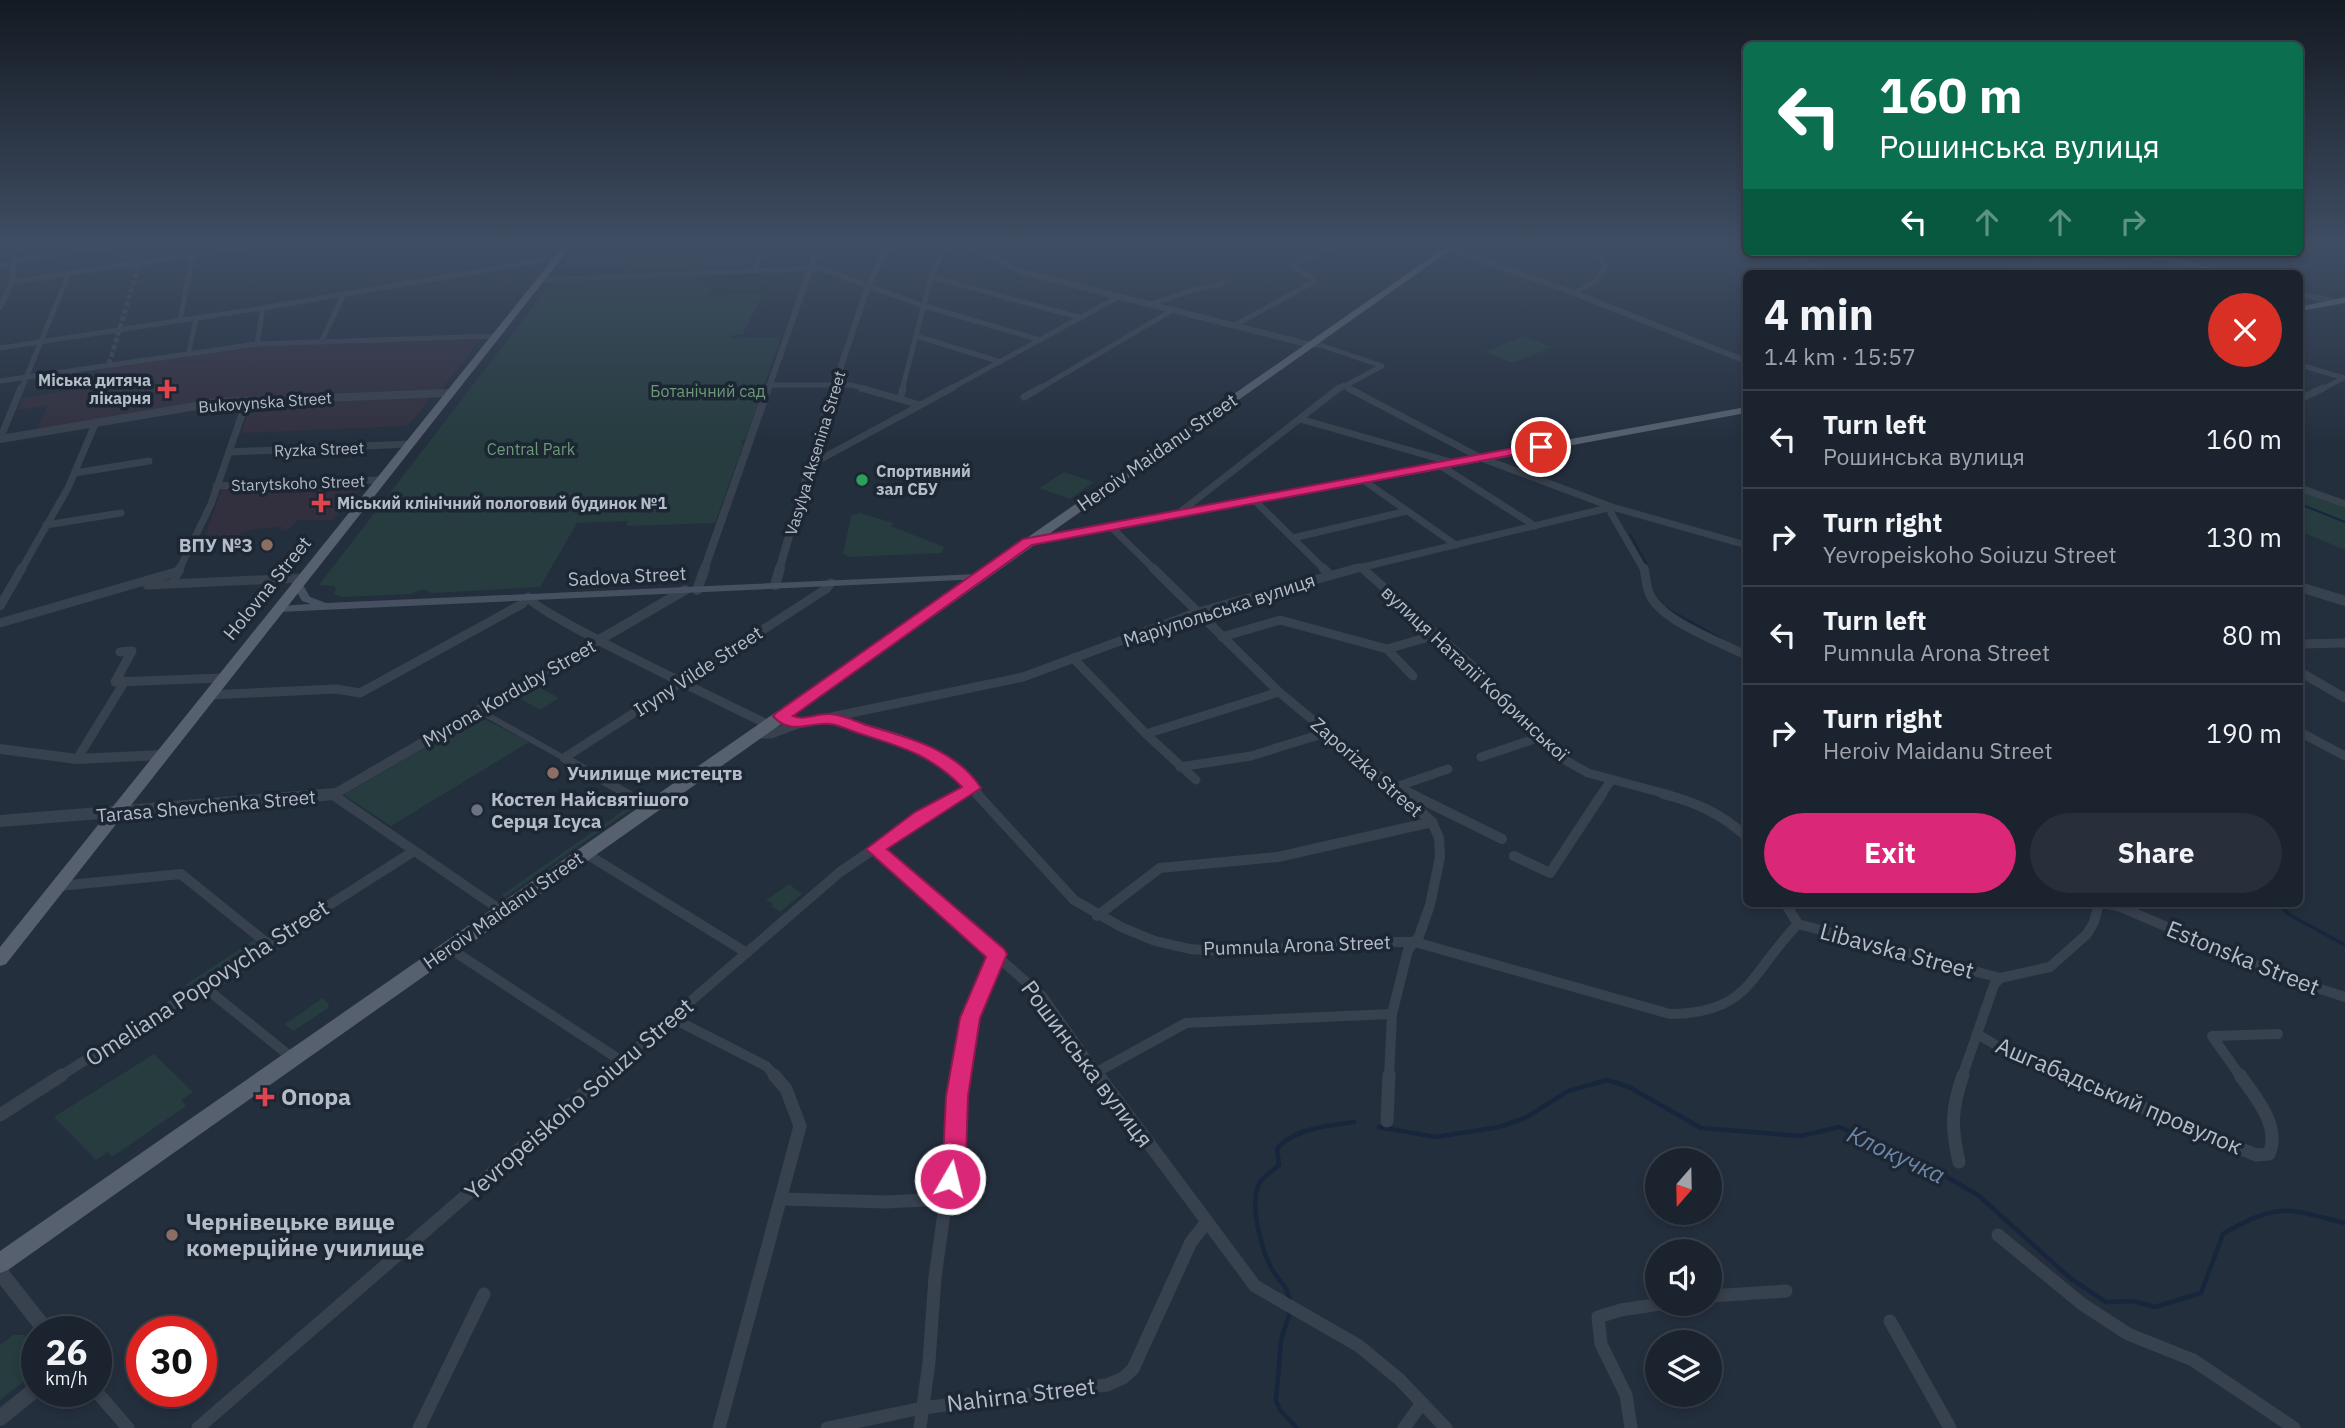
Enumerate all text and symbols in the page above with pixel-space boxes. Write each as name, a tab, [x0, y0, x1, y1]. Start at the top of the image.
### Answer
text: 160 m	[1879, 63, 2023, 126]
icon: left	[1764, 70, 1855, 161]
text: Рошинська вулиця	[1879, 125, 2160, 167]
icon: left	[1895, 203, 1933, 241]
icon: ahead	[1968, 203, 2006, 241]
icon: ahead	[2041, 203, 2079, 241]
icon: right	[2114, 203, 2152, 241]
text: 4 min	[1764, 287, 1874, 342]
button: close	[2208, 293, 2282, 367]
text: 1.4 km · 15:57	[1764, 341, 1916, 371]
street label: Vasylya Aksenina Street	[780, 368, 850, 538]
place label: Міська дитяча лікарня	[38, 370, 151, 408]
marker: Міська дитяча лікарня	[157, 379, 177, 399]
park label: Ботанічний сад	[650, 381, 766, 401]
street label: Bukovynska Street	[198, 387, 332, 417]
street label: Heroiv Maidanu Street	[1072, 388, 1242, 516]
text: Turn left	[1823, 407, 1926, 441]
pin	[1511, 417, 1571, 477]
icon: left	[1764, 420, 1802, 458]
text: 160 m	[2206, 422, 2282, 456]
icon: arrive	[1522, 428, 1560, 466]
street label: Ryzka Street	[274, 437, 364, 461]
park label: Central Park	[487, 439, 576, 459]
text: Рошинська вулиця	[1823, 441, 2025, 471]
place label: Спортивний зал СБУ	[876, 461, 971, 499]
street label: Starytskoho Street	[231, 471, 365, 495]
marker: Спортивний зал СБУ	[854, 472, 870, 488]
marker: Міський клінічний пологовий будинок №1	[311, 493, 331, 513]
place label: Міський клінічний пологовий будинок №1	[337, 493, 668, 513]
text: Turn right	[1823, 505, 1942, 539]
icon: right	[1764, 518, 1802, 556]
text: 130 m	[2206, 520, 2282, 554]
street label: Holovna Street	[218, 531, 316, 645]
place label: ВПУ №3	[179, 533, 253, 557]
marker: ВПУ №3	[259, 537, 275, 553]
text: Yevropeiskoho Soiuzu Street	[1823, 539, 2117, 569]
street label: Sadova Street	[567, 561, 687, 591]
street label: Маріупольська вулиця	[1120, 568, 1318, 652]
street label: вулиця Наталії Кобринської	[1377, 580, 1574, 767]
text: Turn left	[1823, 603, 1926, 637]
icon: left	[1764, 616, 1802, 654]
text: 80 m	[2222, 618, 2282, 652]
street label: Iryny Vilde Street	[629, 621, 767, 721]
street label: Myrona Korduby Street	[418, 634, 600, 752]
text: Pumnula Arona Street	[1823, 637, 2050, 667]
text: Turn right	[1823, 701, 1942, 735]
street label: Zaporizka Street	[1306, 712, 1428, 822]
icon: right	[1764, 714, 1802, 752]
text: 190 m	[2206, 716, 2282, 750]
text: Heroiv Maidanu Street	[1823, 735, 2053, 765]
place label: Училище мистецтв	[567, 761, 743, 785]
marker: Училище мистецтв	[545, 765, 561, 781]
street label: Tarasa Shevchenka Street	[95, 784, 317, 828]
place label: Костел Найсвятішого Серця Ісуса	[491, 787, 689, 833]
marker: Костел Найсвятішого Серця Ісуса	[469, 802, 485, 818]
button: Exit	[1764, 813, 2016, 893]
button: Share	[2030, 813, 2282, 893]
street label: Heroiv Maidanu Street	[418, 846, 588, 974]
street label: Omeliana Popovycha Street	[79, 892, 334, 1072]
street label: Estonska Street	[2162, 913, 2324, 1001]
street label: Libavska Street	[1817, 915, 1977, 985]
street label: Pumnula Arona Street	[1203, 930, 1391, 960]
street label: Рошинська вулиця	[1015, 974, 1161, 1153]
street label: Yevropeiskoho Soiuzu Street	[458, 991, 699, 1206]
street label: Ашгабадський провулок	[1992, 1029, 2247, 1161]
place label: Опора	[281, 1081, 351, 1111]
marker: Опора	[255, 1087, 275, 1107]
water label: Клокучка	[1842, 1118, 1951, 1191]
position arrow	[913, 1142, 987, 1216]
north arrow	[1645, 1148, 1722, 1225]
map controls	[1645, 1148, 1722, 1407]
place label: Чернівецьке вище комерційне училище	[186, 1206, 424, 1262]
marker: Чернівецьке вище комерційне училище	[164, 1227, 180, 1243]
button: sound	[1645, 1239, 1722, 1316]
speed limit sign: 30	[126, 1316, 217, 1407]
text: 26	[45, 1329, 88, 1375]
button: layers	[1645, 1330, 1722, 1407]
text: km/h	[45, 1367, 88, 1390]
street label: Nahirna Street	[945, 1370, 1097, 1418]

